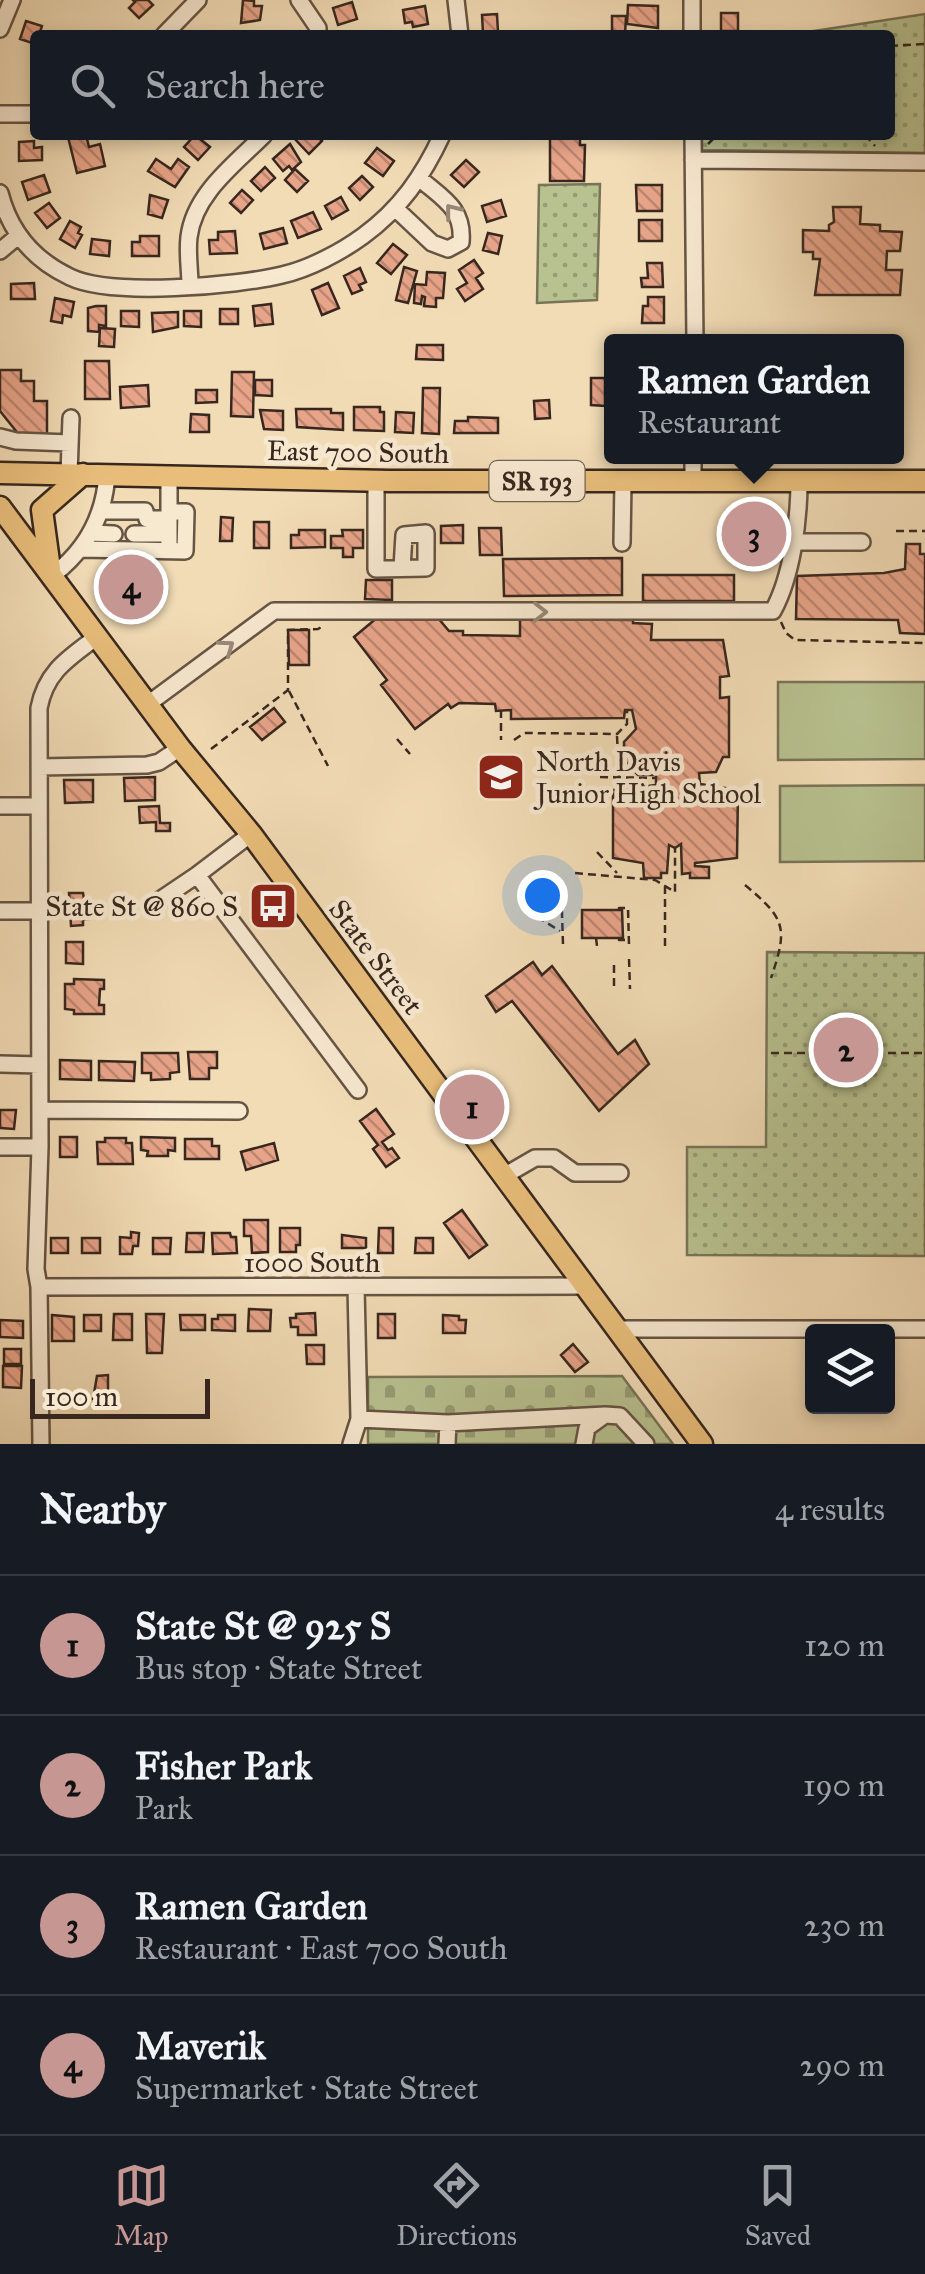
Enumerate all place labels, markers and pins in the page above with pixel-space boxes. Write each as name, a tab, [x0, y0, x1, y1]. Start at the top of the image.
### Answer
pin: 3	[722, 496, 786, 572]
pin: 4	[98, 550, 164, 624]
place label: North Davis Junior High School	[533, 744, 762, 811]
school or university icon: North Davis Junior High School	[475, 751, 527, 803]
bus stop icon: State St @ 860 S	[247, 880, 299, 932]
place label: State St @ 860 S	[45, 889, 238, 924]
pin: 2	[814, 1012, 878, 1088]
pin: 1	[440, 1070, 504, 1144]

